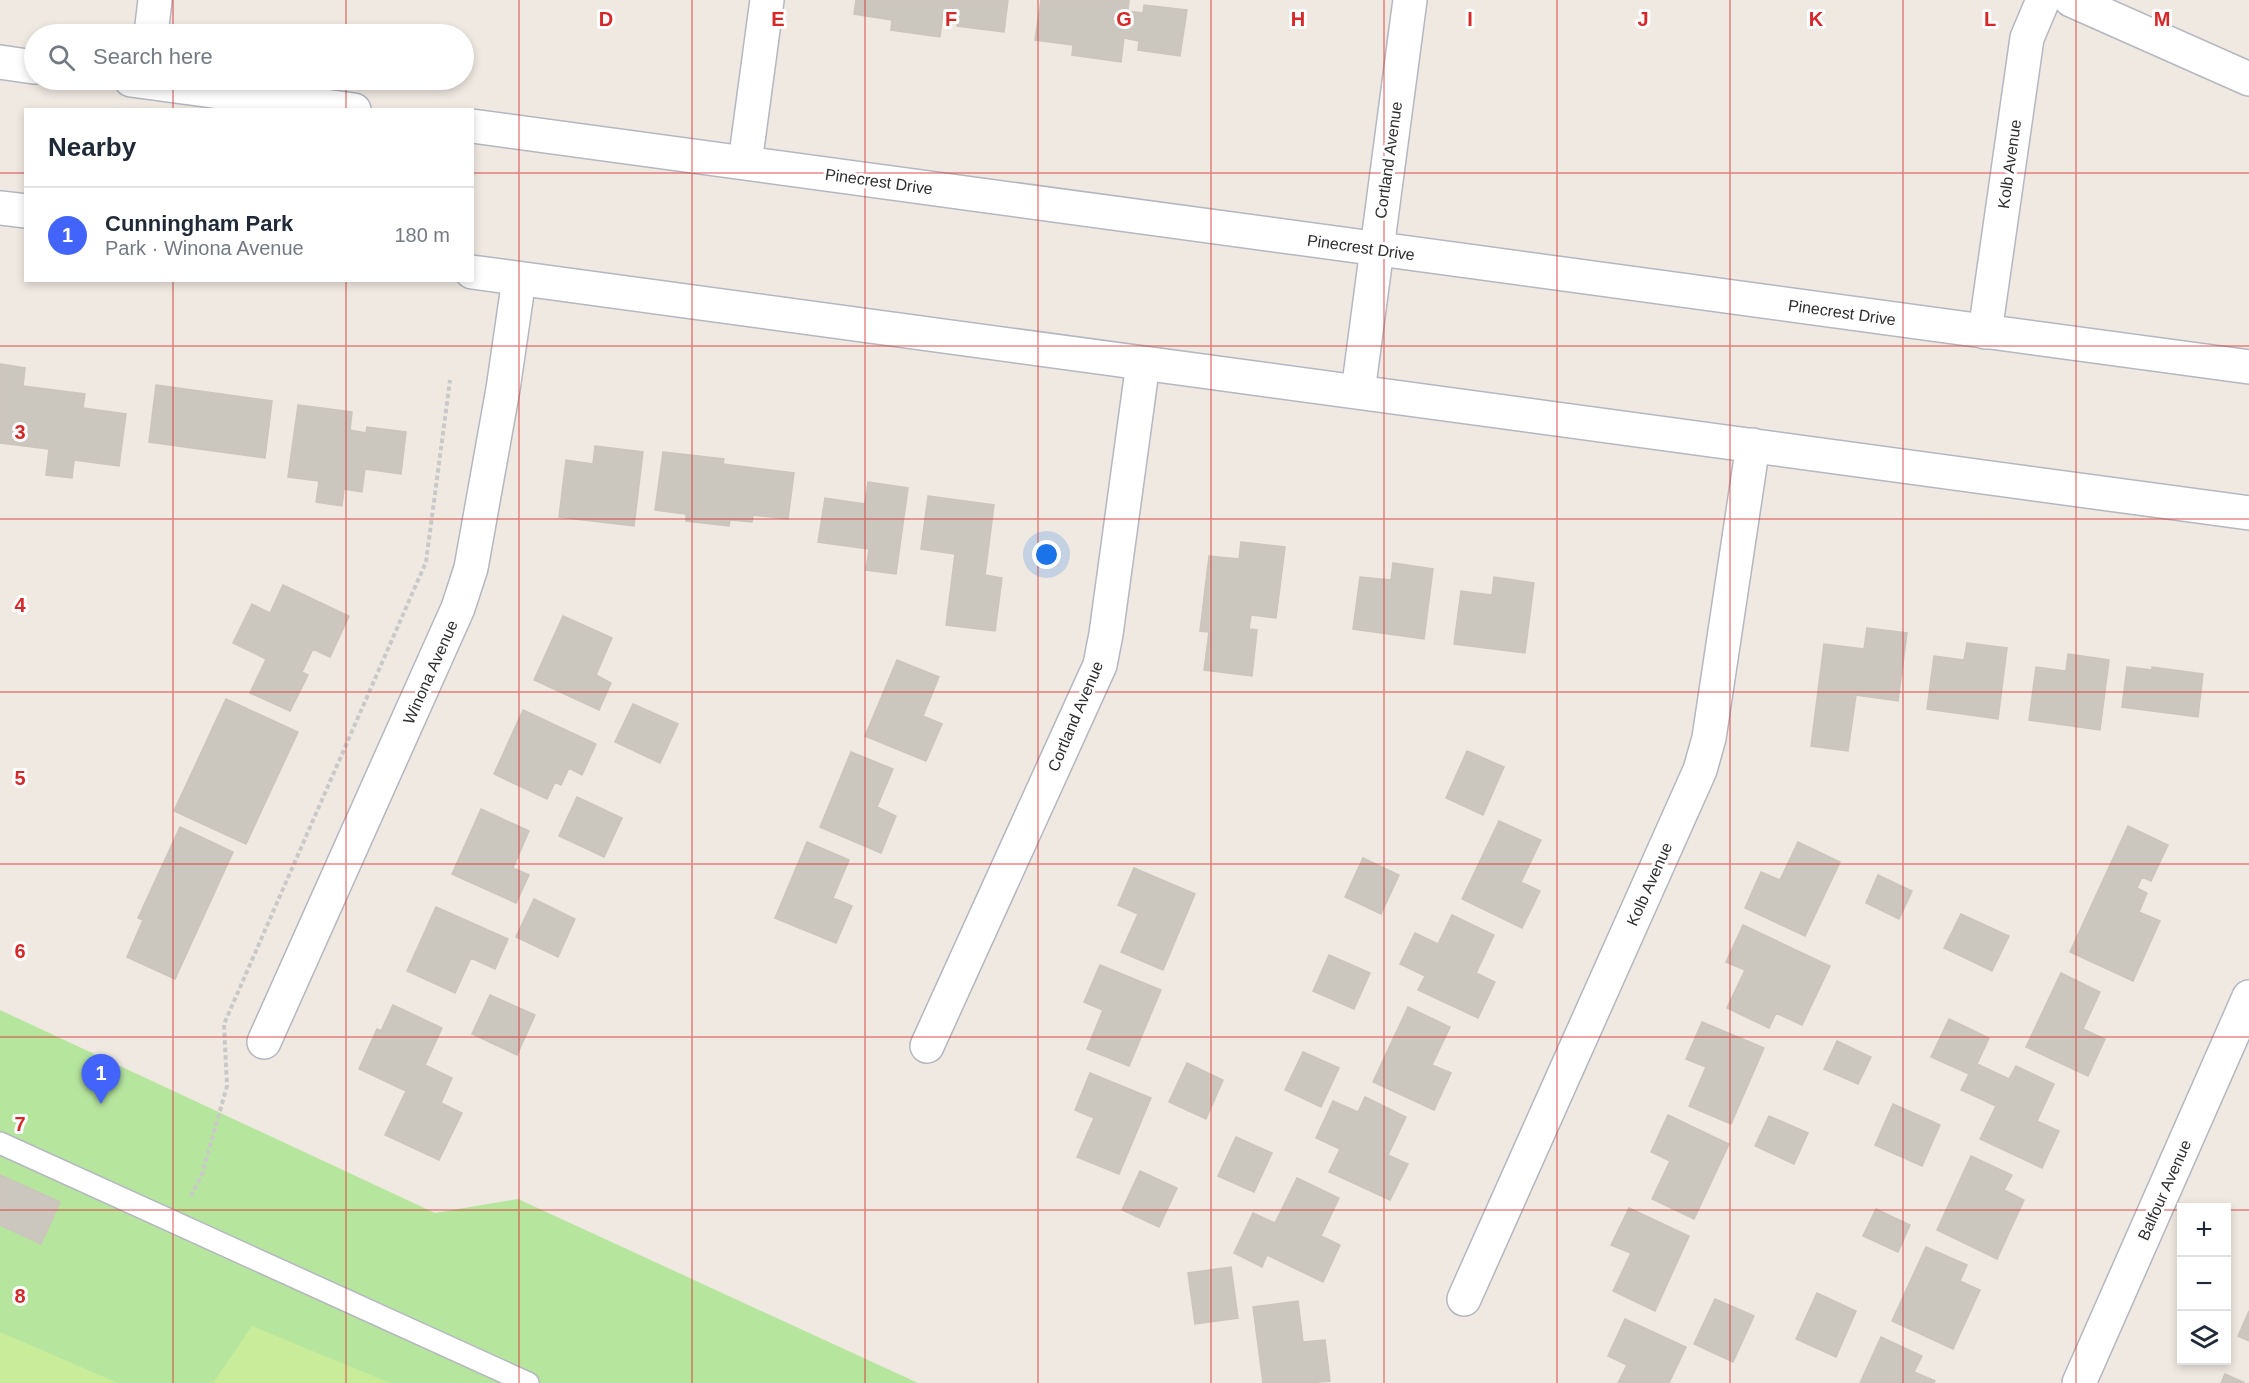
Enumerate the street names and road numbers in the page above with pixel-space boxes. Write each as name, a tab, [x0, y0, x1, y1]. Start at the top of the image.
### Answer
street label: Cortland Avenue	[1372, 100, 1405, 220]
street label: Kolb Avenue	[1995, 118, 2024, 210]
street label: Pinecrest Drive	[824, 166, 934, 197]
street label: Pinecrest Drive	[1306, 232, 1416, 263]
street label: Pinecrest Drive	[1787, 297, 1897, 328]
street label: Winona Avenue	[400, 618, 461, 727]
street label: Cortland Avenue	[1045, 658, 1106, 774]
street label: Kolb Avenue	[1623, 840, 1675, 929]
street label: Balfour Avenue	[2135, 1137, 2194, 1243]

